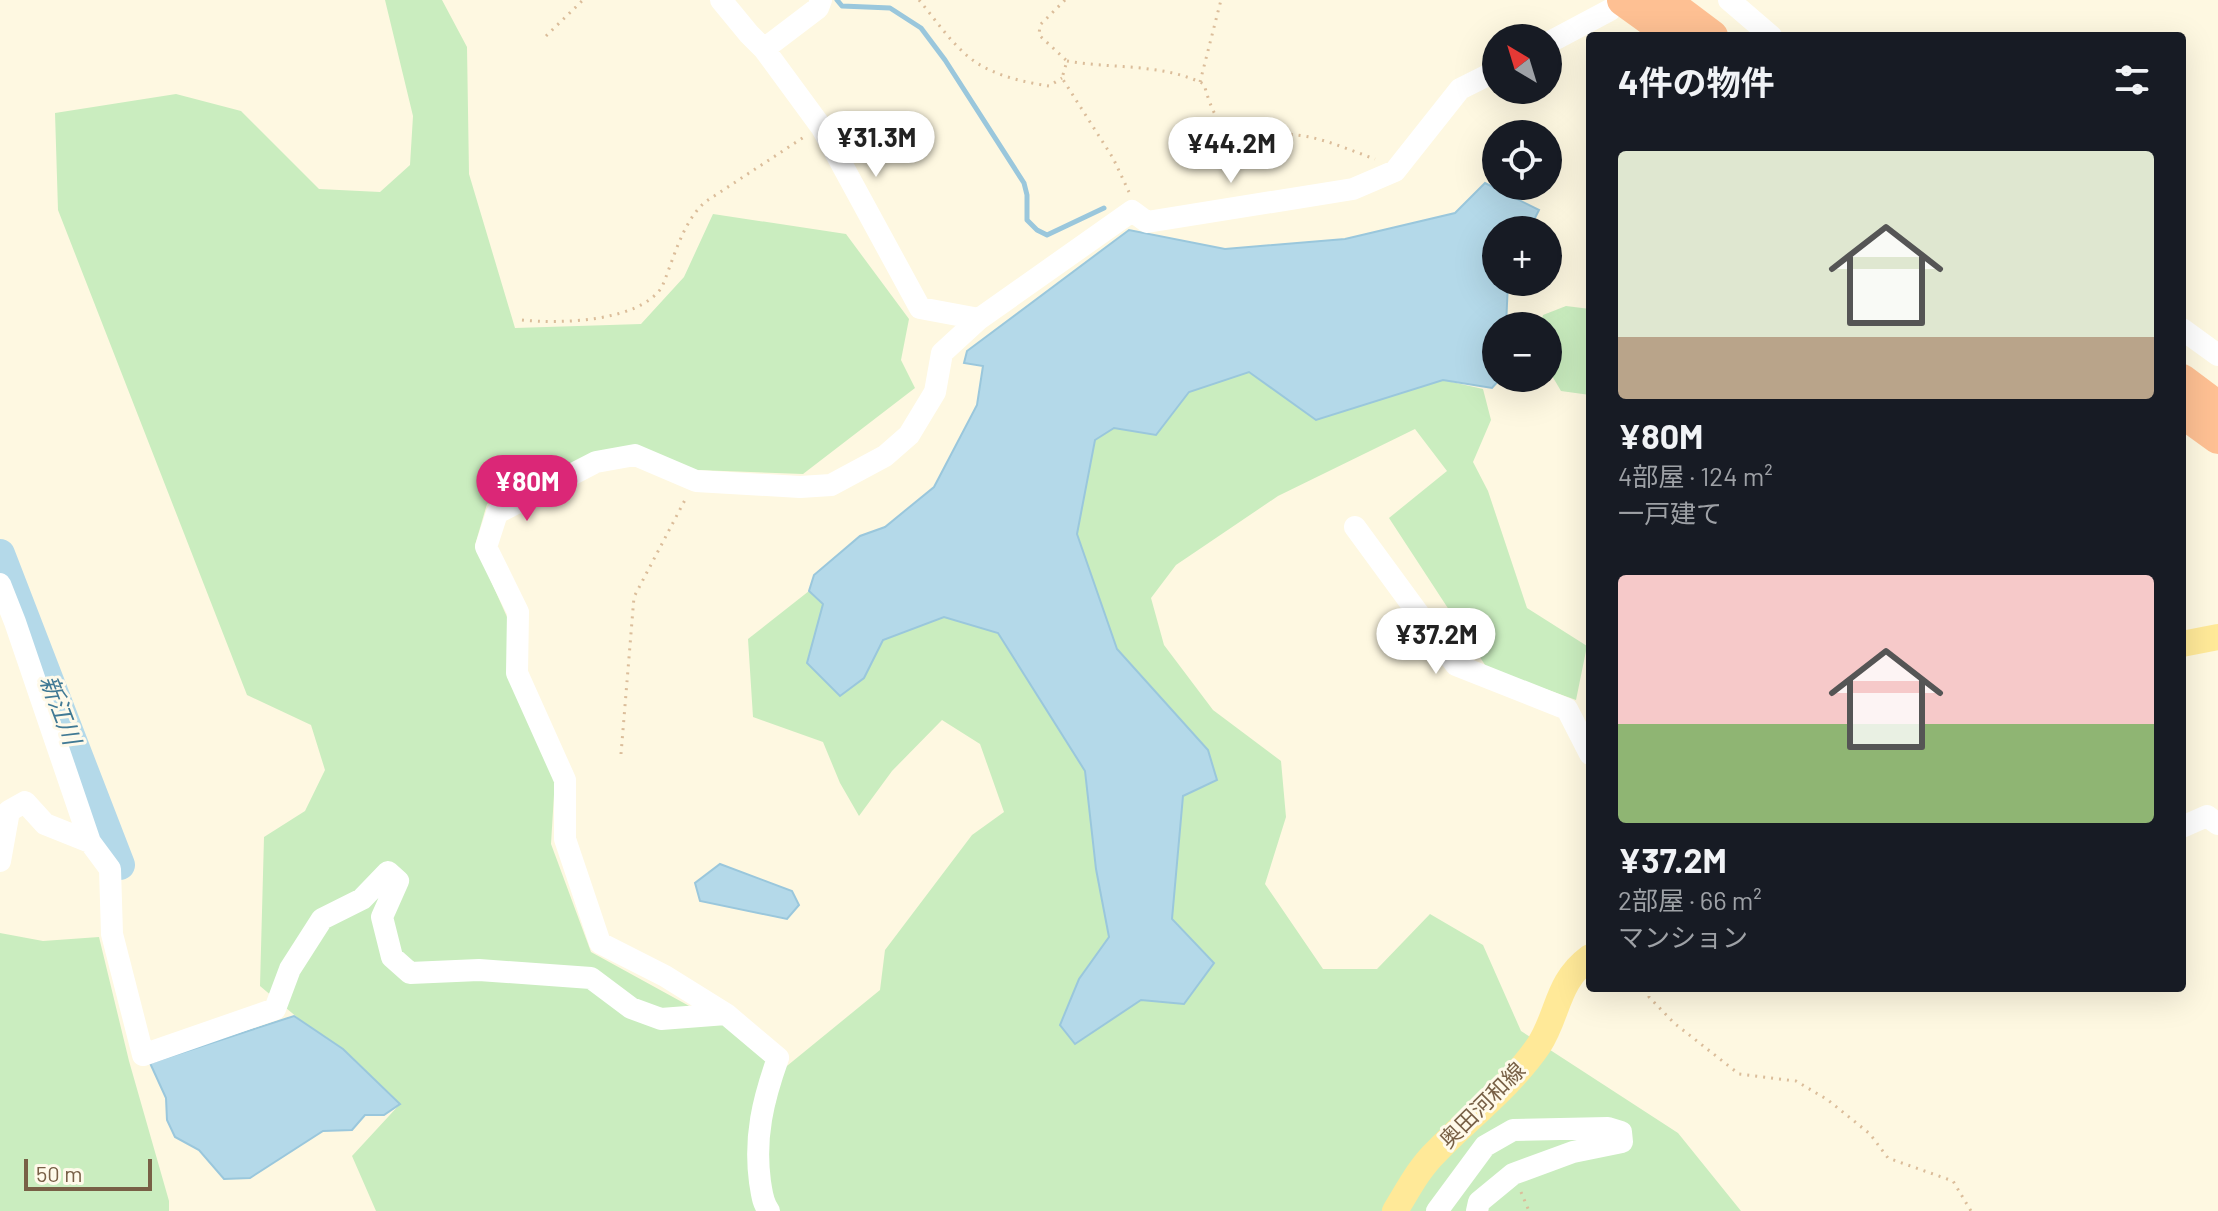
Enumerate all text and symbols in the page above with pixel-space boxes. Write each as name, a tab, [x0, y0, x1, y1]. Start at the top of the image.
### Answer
north arrow	[1482, 24, 1562, 104]
map controls	[1482, 24, 1562, 392]
icon: filters	[2110, 58, 2154, 102]
text: 4件の物件	[1618, 61, 1775, 102]
pin: ¥31.3M	[811, 111, 941, 179]
pin: ¥44.2M	[1166, 117, 1296, 185]
button: locate	[1482, 120, 1562, 200]
text: ¥31.3M	[836, 121, 916, 152]
text: ¥44.2M	[1186, 127, 1276, 158]
icon: home	[1814, 203, 1958, 347]
button: +	[1482, 216, 1562, 296]
button: −	[1482, 312, 1562, 392]
text: ¥80M	[1618, 415, 1703, 456]
pin: ¥80M	[480, 455, 574, 523]
text: 4部屋 · 124 m²	[1618, 460, 1773, 491]
text: ¥80M	[494, 465, 560, 496]
text: 一戸建て	[1618, 497, 1722, 528]
pin: ¥37.2M	[1371, 608, 1501, 676]
text: ¥37.2M	[1394, 618, 1478, 649]
icon: home	[1814, 627, 1958, 771]
water label: 新江川	[35, 671, 89, 751]
text: ¥37.2M	[1618, 839, 1727, 880]
text: 2部屋 · 66 m²	[1618, 884, 1762, 915]
text: マンション	[1618, 921, 1748, 952]
street label: 奥田河和線	[1433, 1056, 1529, 1152]
scale bar	[24, 1155, 152, 1191]
text: 50 m	[36, 1160, 82, 1186]

